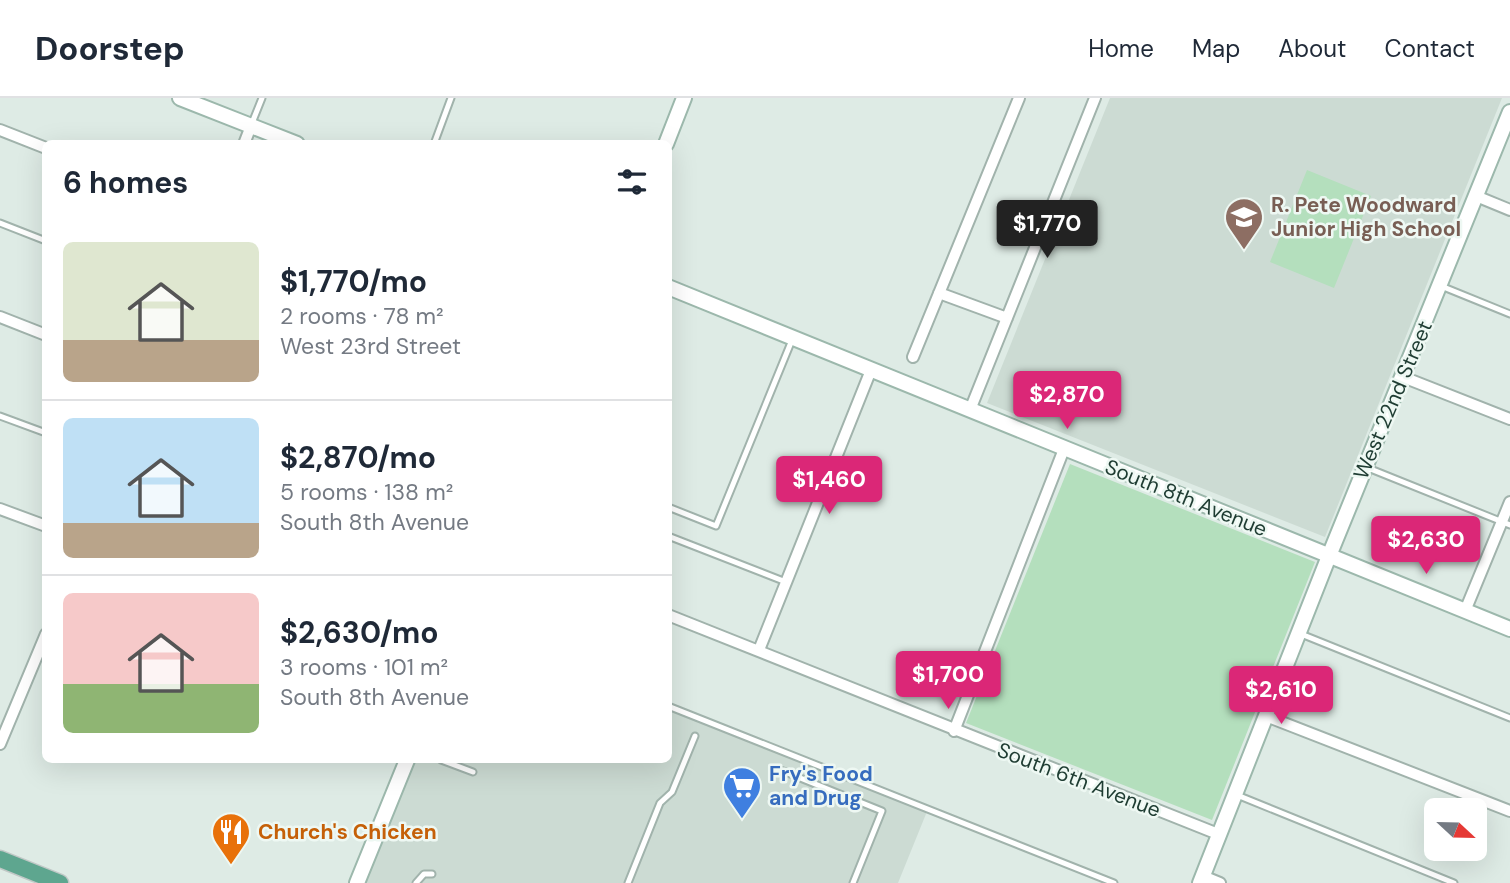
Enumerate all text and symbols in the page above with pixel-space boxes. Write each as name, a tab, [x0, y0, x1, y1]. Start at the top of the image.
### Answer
text: Doorstep	[35, 27, 185, 70]
text: Home	[1088, 33, 1154, 64]
text: Map	[1192, 33, 1240, 64]
text: About	[1278, 33, 1347, 64]
text: Contact	[1385, 33, 1475, 64]
text: 6 homes	[63, 163, 188, 202]
icon: filters	[613, 163, 651, 201]
place label: R. Pete Woodward Junior High School	[1271, 191, 1461, 243]
school or university icon: R. Pete Woodward Junior High School	[1223, 196, 1265, 251]
pin: $1,770	[990, 200, 1104, 260]
text: $1,770	[1013, 208, 1081, 238]
text: $1,770/mo	[280, 262, 427, 301]
icon: home	[119, 270, 203, 354]
text: 2 rooms · 78 m²	[280, 301, 444, 331]
street label: West 22nd Street	[1347, 316, 1439, 484]
text: West 23rd Street	[280, 331, 461, 361]
pin: $2,870	[1010, 372, 1124, 431]
text: $2,870	[1029, 379, 1105, 409]
text: $2,870/mo	[280, 438, 436, 477]
icon: home	[119, 446, 203, 530]
street label: South 8th Avenue	[1101, 453, 1271, 543]
pin: $1,460	[772, 456, 886, 516]
text: $1,460	[792, 464, 866, 494]
text: 5 rooms · 138 m²	[280, 477, 453, 507]
text: South 8th Avenue	[280, 507, 469, 537]
pin: $2,630	[1369, 517, 1483, 576]
text: $2,630	[1387, 524, 1465, 554]
text: $2,630/mo	[280, 613, 439, 652]
icon: home	[119, 621, 203, 705]
text: 3 rooms · 101 m²	[280, 652, 448, 682]
pin: $1,700	[891, 652, 1005, 711]
text: $1,700	[912, 659, 984, 689]
pin: $2,610	[1224, 666, 1338, 726]
text: $2,610	[1245, 674, 1317, 704]
text: South 8th Avenue	[280, 682, 469, 712]
street label: South 6th Avenue	[993, 736, 1165, 824]
place label: Fry's Food and Drug	[769, 760, 873, 812]
supermarket icon: Fry's Food and Drug	[721, 765, 763, 820]
north arrow	[1424, 798, 1488, 861]
map controls	[1424, 798, 1487, 861]
restaurant icon: Church's Chicken	[210, 811, 252, 866]
place label: Church's Chicken	[258, 818, 437, 846]

